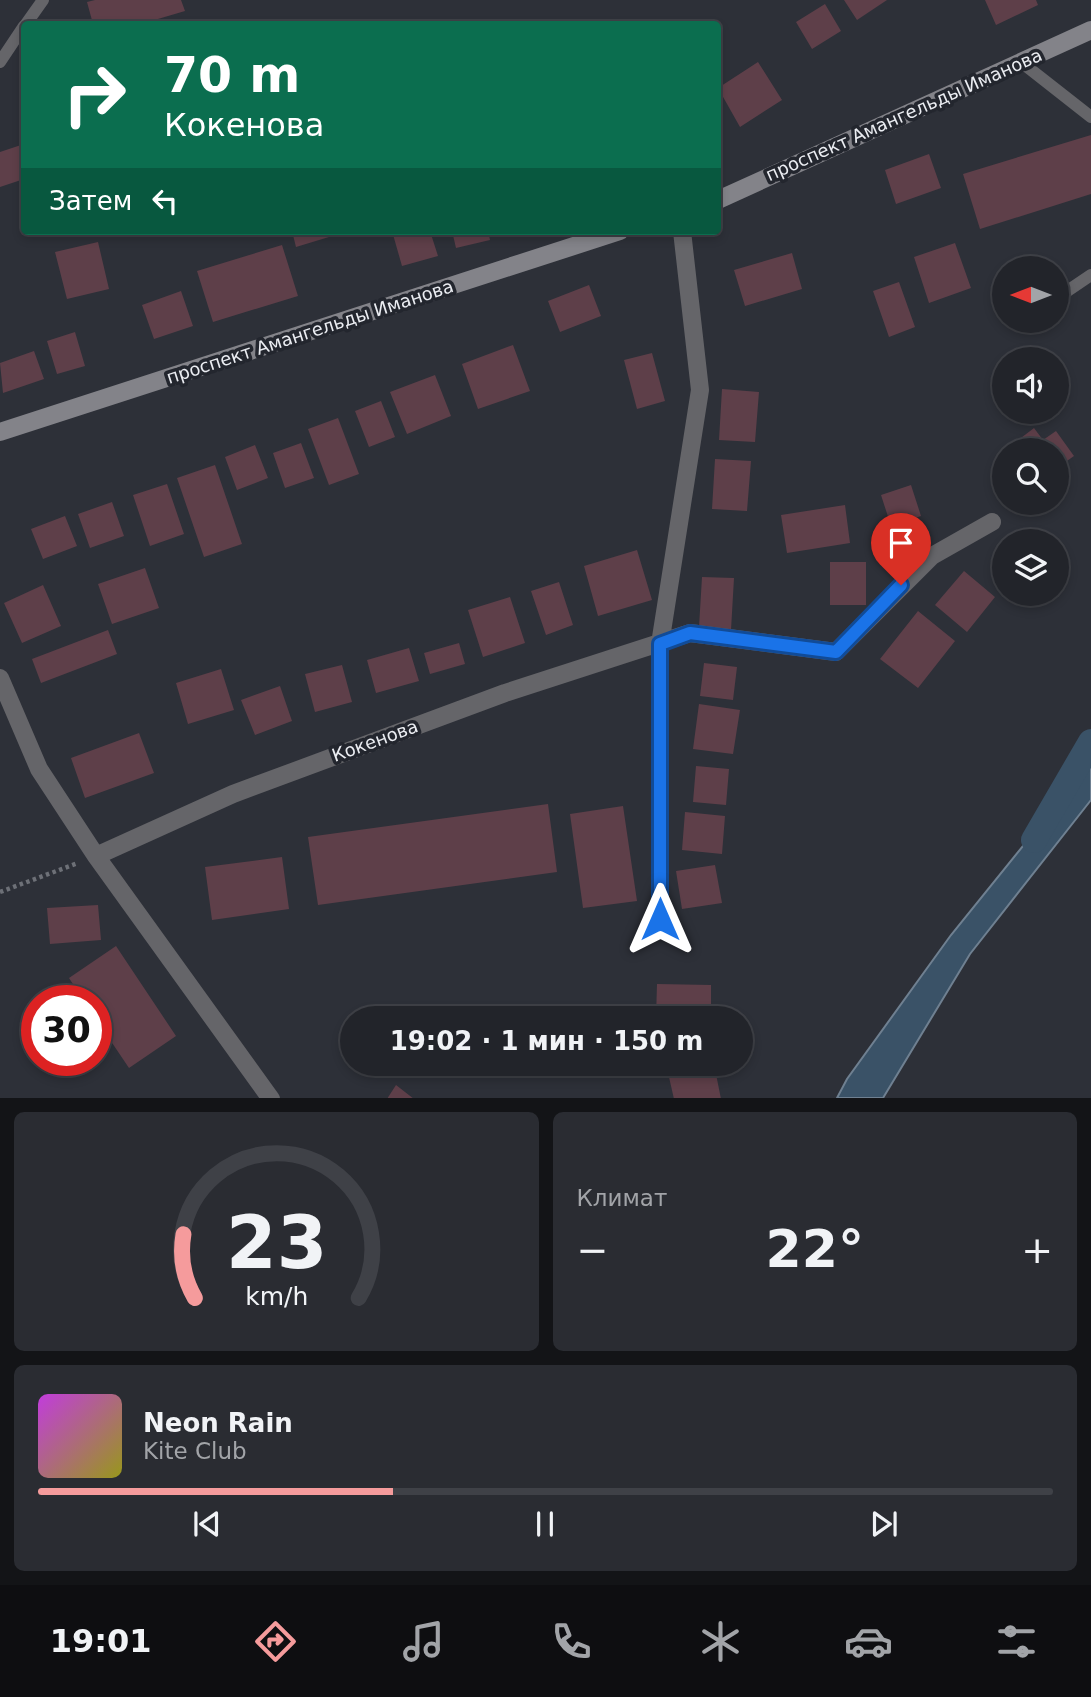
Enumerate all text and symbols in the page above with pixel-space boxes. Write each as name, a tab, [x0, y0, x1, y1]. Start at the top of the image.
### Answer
street label: проспект Амангельды Иманова	[762, 44, 1045, 185]
text: 70 m	[164, 47, 300, 104]
icon: right	[49, 49, 140, 140]
text: Кокенова	[164, 106, 324, 144]
icon: left	[146, 182, 184, 220]
text: Затем	[49, 186, 132, 216]
north arrow	[992, 256, 1069, 332]
map controls	[992, 256, 1069, 606]
street label: проспект Амангельды Иманова	[164, 275, 456, 388]
button: sound	[992, 347, 1069, 424]
button: search	[992, 438, 1069, 515]
pin	[871, 513, 931, 585]
icon: arrive	[882, 524, 920, 562]
button: layers	[992, 529, 1069, 606]
street label: Кокенова	[329, 715, 421, 766]
position arrow	[623, 882, 697, 956]
speed limit sign: 30	[21, 985, 112, 1076]
text: 19:02 · 1 мин · 150 m	[390, 1026, 703, 1056]
text: Климат	[577, 1185, 667, 1211]
text: 23	[226, 1200, 327, 1285]
text: 22°	[766, 1219, 864, 1279]
text: −	[577, 1228, 608, 1272]
text: +	[1021, 1228, 1053, 1272]
text: km/h	[245, 1281, 308, 1310]
text: Neon Rain	[143, 1408, 293, 1438]
text: Kite Club	[143, 1438, 247, 1464]
icon: previous	[188, 1505, 226, 1543]
icon: pause	[526, 1505, 564, 1543]
icon: next	[865, 1505, 903, 1543]
icon: directions	[251, 1617, 300, 1666]
icon: music	[399, 1617, 448, 1666]
icon: phone	[547, 1617, 596, 1666]
icon: climate	[696, 1617, 745, 1666]
icon: car	[844, 1617, 893, 1666]
icon: filters	[992, 1617, 1041, 1666]
text: 19:01	[50, 1622, 152, 1660]

